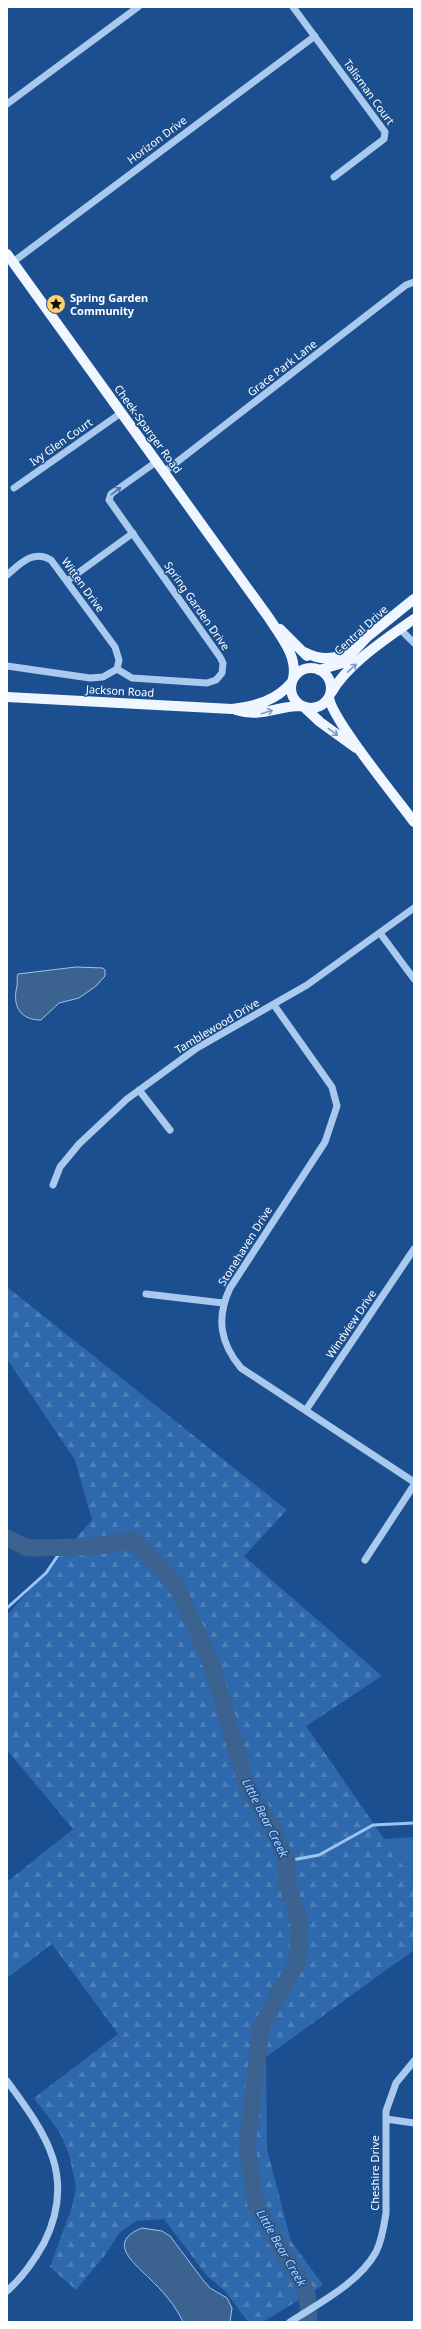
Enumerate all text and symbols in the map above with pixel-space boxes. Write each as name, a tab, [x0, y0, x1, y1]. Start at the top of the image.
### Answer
street label: Talisman Court	[341, 56, 398, 127]
street label: Horizon Drive	[124, 112, 190, 167]
place label: Spring Garden Community	[70, 290, 148, 318]
place icon: Spring Garden Community	[45, 293, 67, 315]
street label: Grace Park Lane	[244, 336, 319, 399]
street label: Cheek-Sparger Road	[111, 382, 186, 476]
street label: Ivy Glen Court	[26, 414, 95, 469]
one-way arrow	[110, 487, 121, 495]
street label: Witten Drive	[59, 554, 108, 615]
street label: Spring Garden Drive	[161, 558, 234, 653]
street label: Central Drive	[331, 602, 391, 658]
one-way arrow	[346, 664, 357, 673]
street label: Jackson Road	[85, 681, 155, 700]
one-way arrow	[260, 708, 273, 715]
one-way arrow	[328, 728, 339, 736]
street label: Tamblewood Drive	[172, 994, 262, 1057]
street label: Stonehaven Drive	[214, 1203, 275, 1288]
street label: Windview Drive	[322, 1286, 379, 1361]
water label: Little Bear Creek	[238, 1775, 293, 1861]
street label: Cheshire Drive	[367, 2135, 382, 2211]
water label: Little Bear Creek	[252, 2206, 311, 2290]

